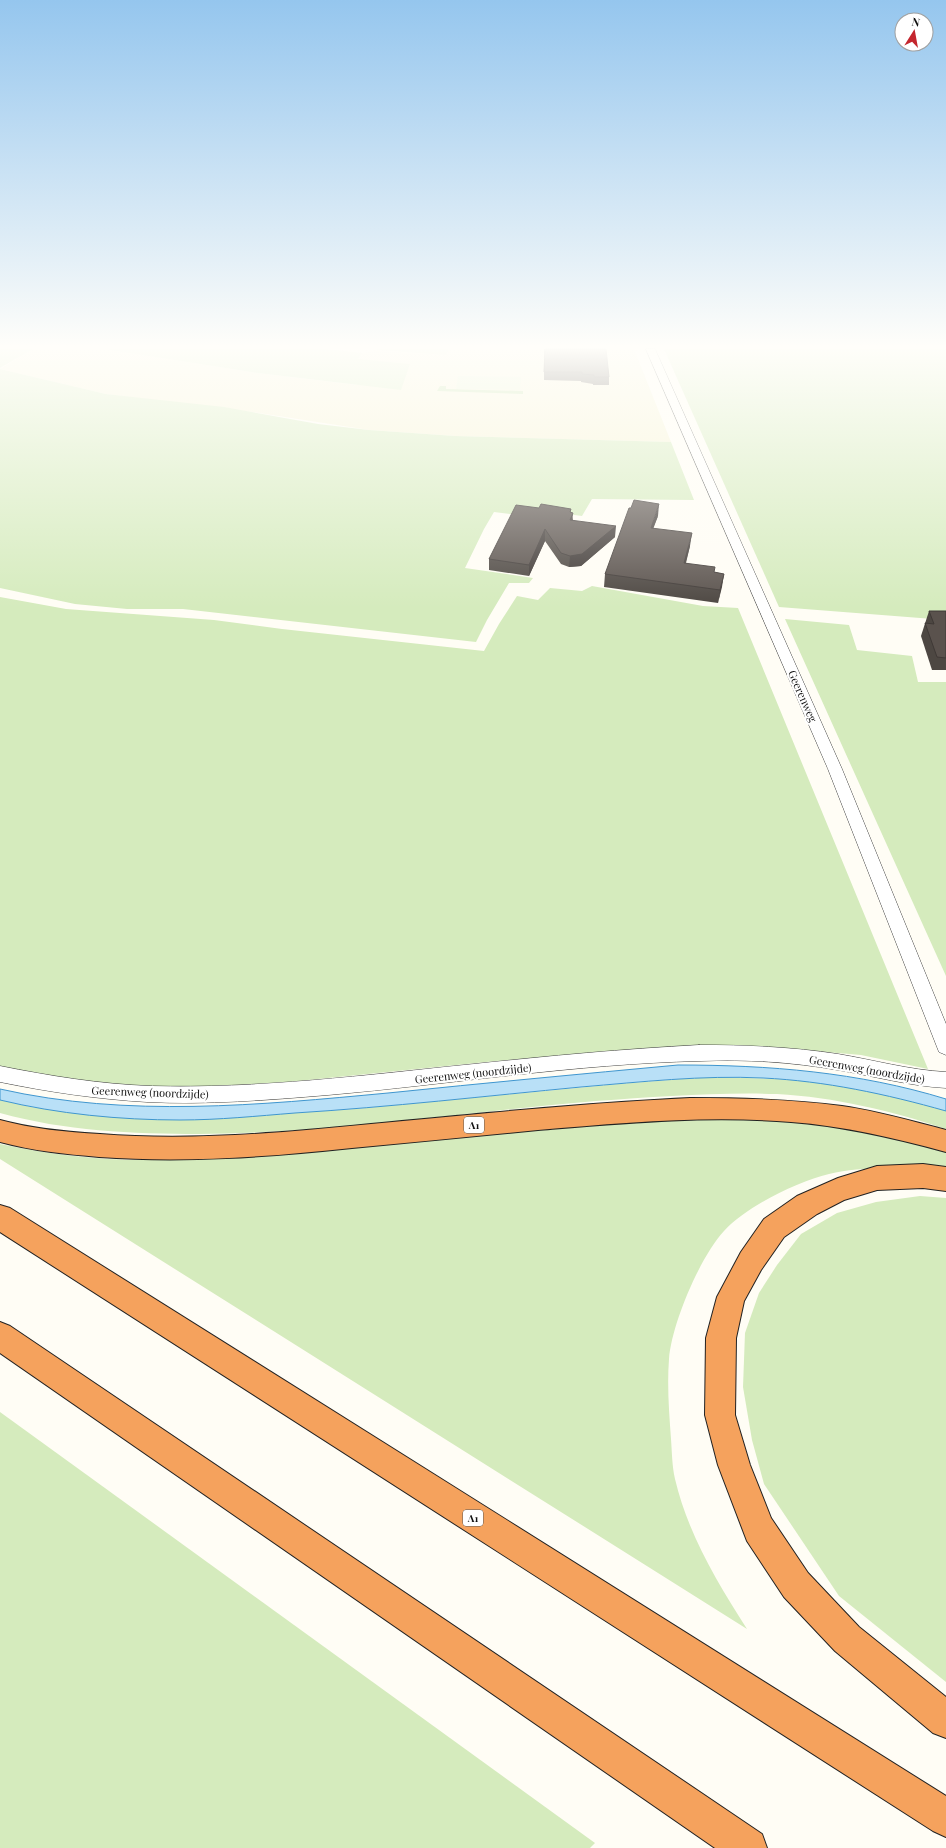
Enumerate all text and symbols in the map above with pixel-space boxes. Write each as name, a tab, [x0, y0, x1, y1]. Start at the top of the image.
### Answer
north arrow	[894, 12, 934, 52]
text: N	[911, 14, 921, 30]
street label: Geerenweg	[785, 668, 821, 724]
street label: Geerenweg (noordzijde)	[808, 1051, 926, 1087]
street label: Geerenweg (noordzijde)	[414, 1059, 532, 1087]
street label: Geerenweg (noordzijde)	[91, 1082, 209, 1102]
road number: A1	[464, 1117, 484, 1133]
road number: A1	[463, 1510, 483, 1526]

